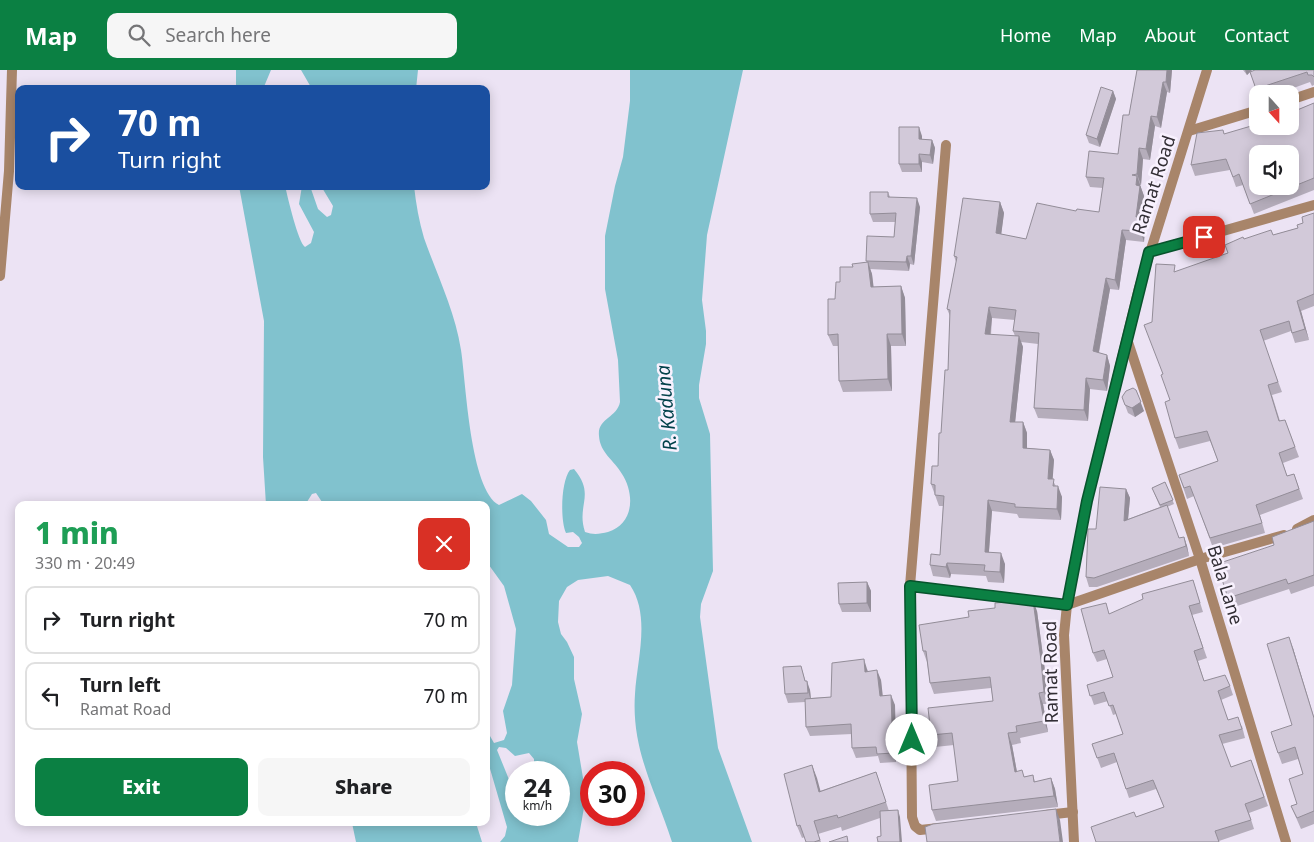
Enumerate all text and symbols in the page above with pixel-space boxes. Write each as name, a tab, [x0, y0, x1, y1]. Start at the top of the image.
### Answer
search box	[107, 13, 457, 58]
text: Map	[25, 19, 77, 52]
icon: search	[125, 21, 153, 49]
text: Search here	[165, 22, 271, 48]
text: Home	[1000, 23, 1051, 47]
text: Map	[1079, 23, 1117, 47]
text: About	[1145, 23, 1196, 47]
text: Contact	[1224, 23, 1289, 47]
north arrow	[1249, 85, 1299, 135]
map controls	[1249, 85, 1299, 195]
text: 70 m	[118, 99, 201, 146]
icon: right	[35, 105, 100, 170]
street label: Ramat Road	[1126, 132, 1180, 237]
text: Turn right	[118, 144, 221, 174]
button: sound	[1249, 145, 1299, 195]
pin	[1183, 216, 1225, 258]
icon: arrive	[1190, 223, 1218, 251]
water label: R. Kaduna	[649, 364, 683, 452]
text: 1 min	[35, 512, 119, 553]
button: close	[418, 518, 470, 570]
street label: Bala Lane	[1202, 542, 1249, 627]
text: 330 m · 20:49	[35, 552, 135, 574]
icon: right	[37, 606, 65, 634]
text: Turn right	[80, 607, 175, 633]
text: 70 m	[424, 607, 468, 633]
street label: Ramat Road	[1037, 620, 1063, 724]
text: Turn left	[80, 672, 161, 698]
icon: left	[37, 682, 65, 710]
text: 70 m	[424, 683, 468, 709]
text: Ramat Road	[80, 698, 171, 720]
position arrow	[885, 713, 937, 765]
button: Exit	[35, 758, 248, 816]
button: Share	[258, 758, 470, 816]
speed limit sign: 30	[580, 761, 645, 826]
text: 24	[523, 770, 552, 804]
text: km/h	[523, 797, 552, 814]

